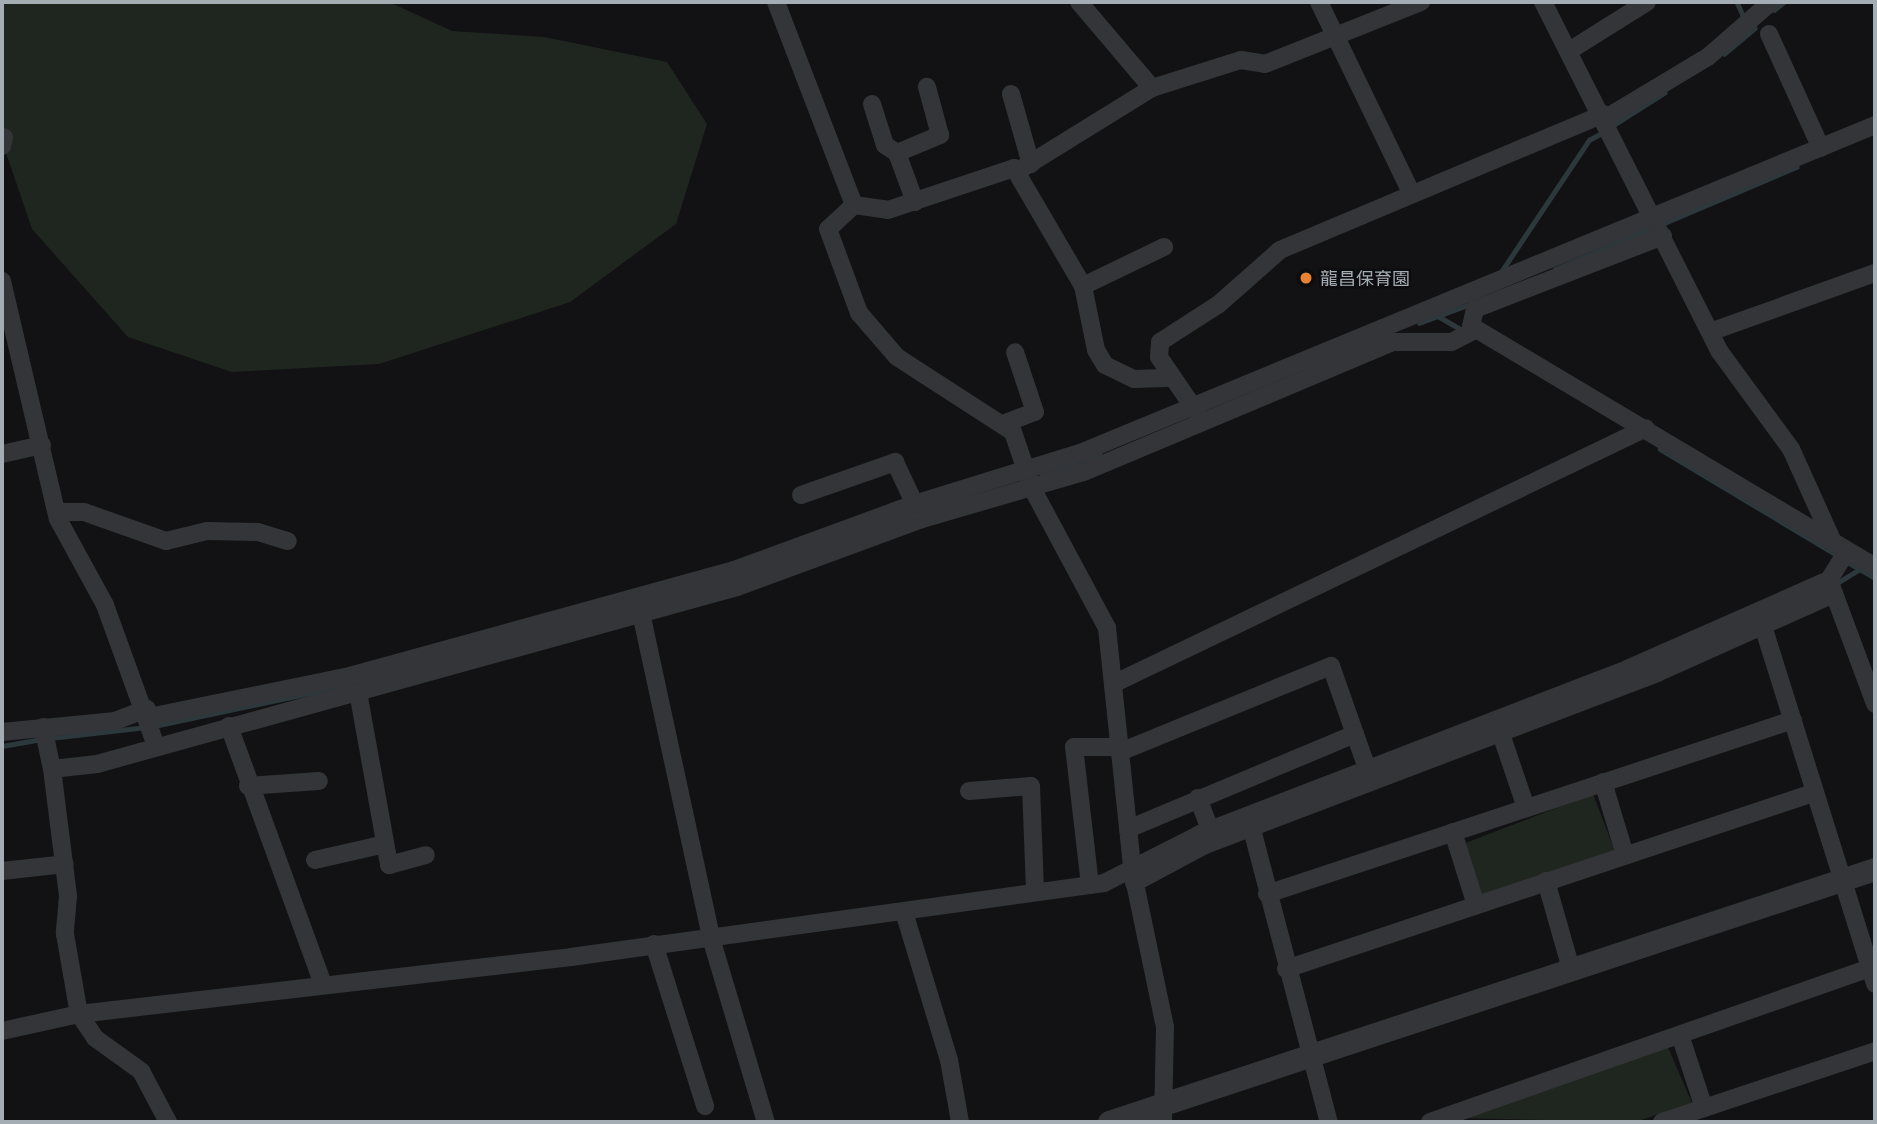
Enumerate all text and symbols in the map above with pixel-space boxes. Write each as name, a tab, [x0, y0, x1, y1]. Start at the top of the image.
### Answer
place label: 龍昌保育園	[1320, 267, 1410, 289]
marker: 龍昌保育園	[1298, 270, 1314, 286]

